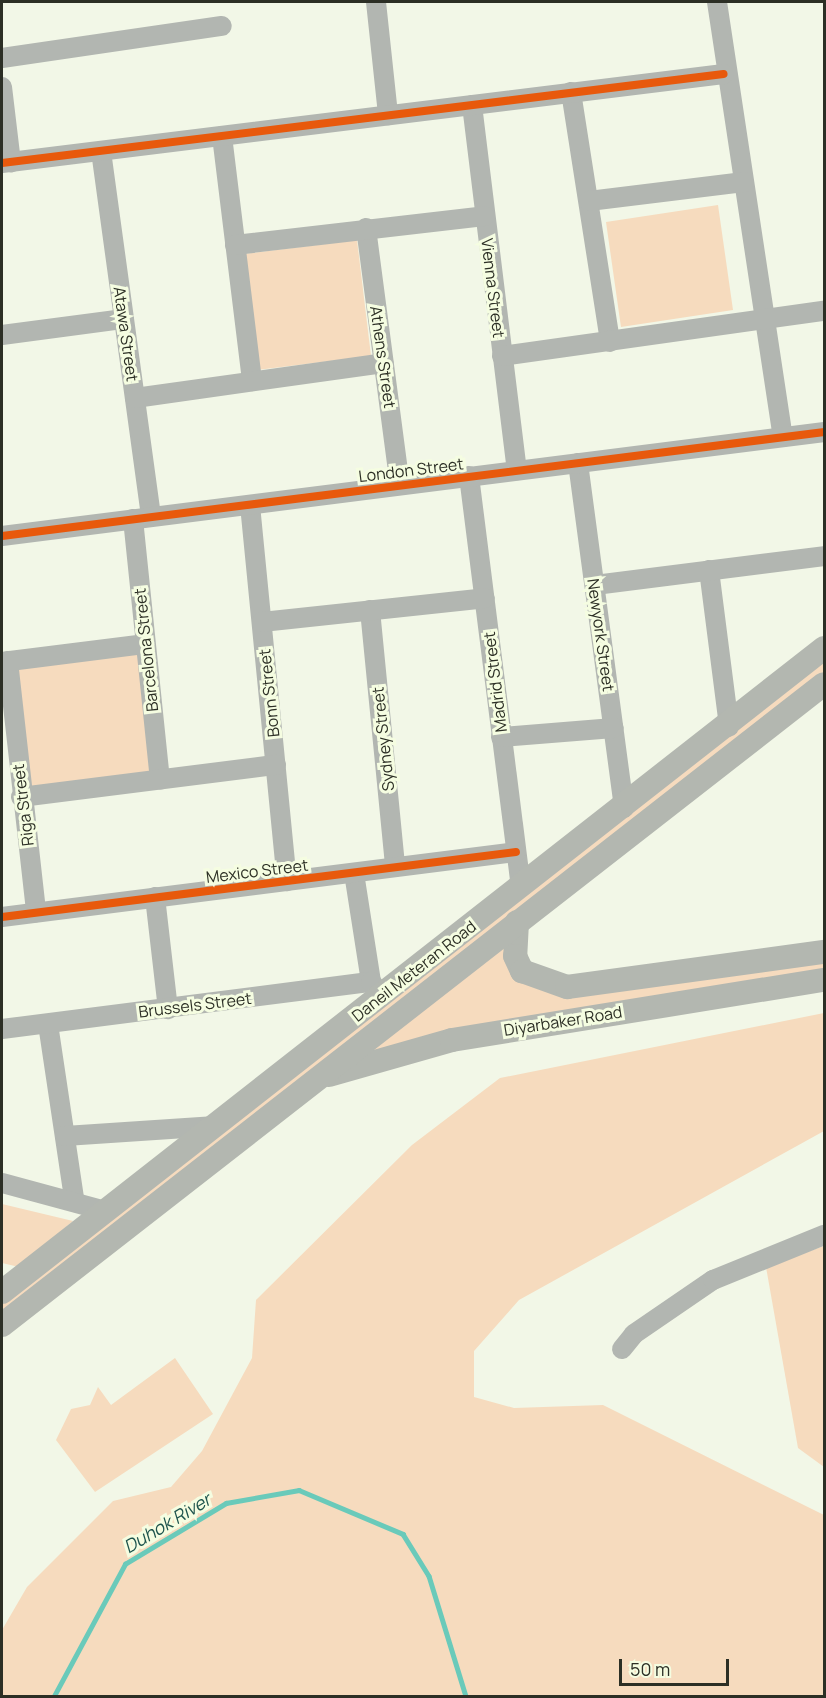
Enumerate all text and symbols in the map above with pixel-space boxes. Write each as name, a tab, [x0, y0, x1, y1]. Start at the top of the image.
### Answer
street label: Vienna Street	[477, 237, 509, 339]
street label: Atawa Street	[110, 285, 142, 383]
street label: Athens Street	[366, 305, 400, 409]
street label: London Street	[357, 454, 465, 486]
street label: Newyork Street	[584, 577, 618, 693]
street label: Barcelona Street	[130, 587, 162, 713]
street label: Madrid Street	[479, 631, 511, 733]
street label: Bonn Street	[255, 648, 283, 738]
street label: Sydney Street	[368, 686, 398, 792]
street label: Riga Street	[8, 763, 38, 847]
street label: Mexico Street	[205, 855, 309, 887]
street label: Daneil Meteran Road	[348, 917, 480, 1025]
street label: Brussels Street	[137, 989, 253, 1021]
street label: Diyarbaker Road	[502, 1002, 624, 1040]
water label: Duhok River	[119, 1489, 215, 1557]
scale bar	[622, 1647, 732, 1685]
text: 50 m	[630, 1657, 670, 1681]

